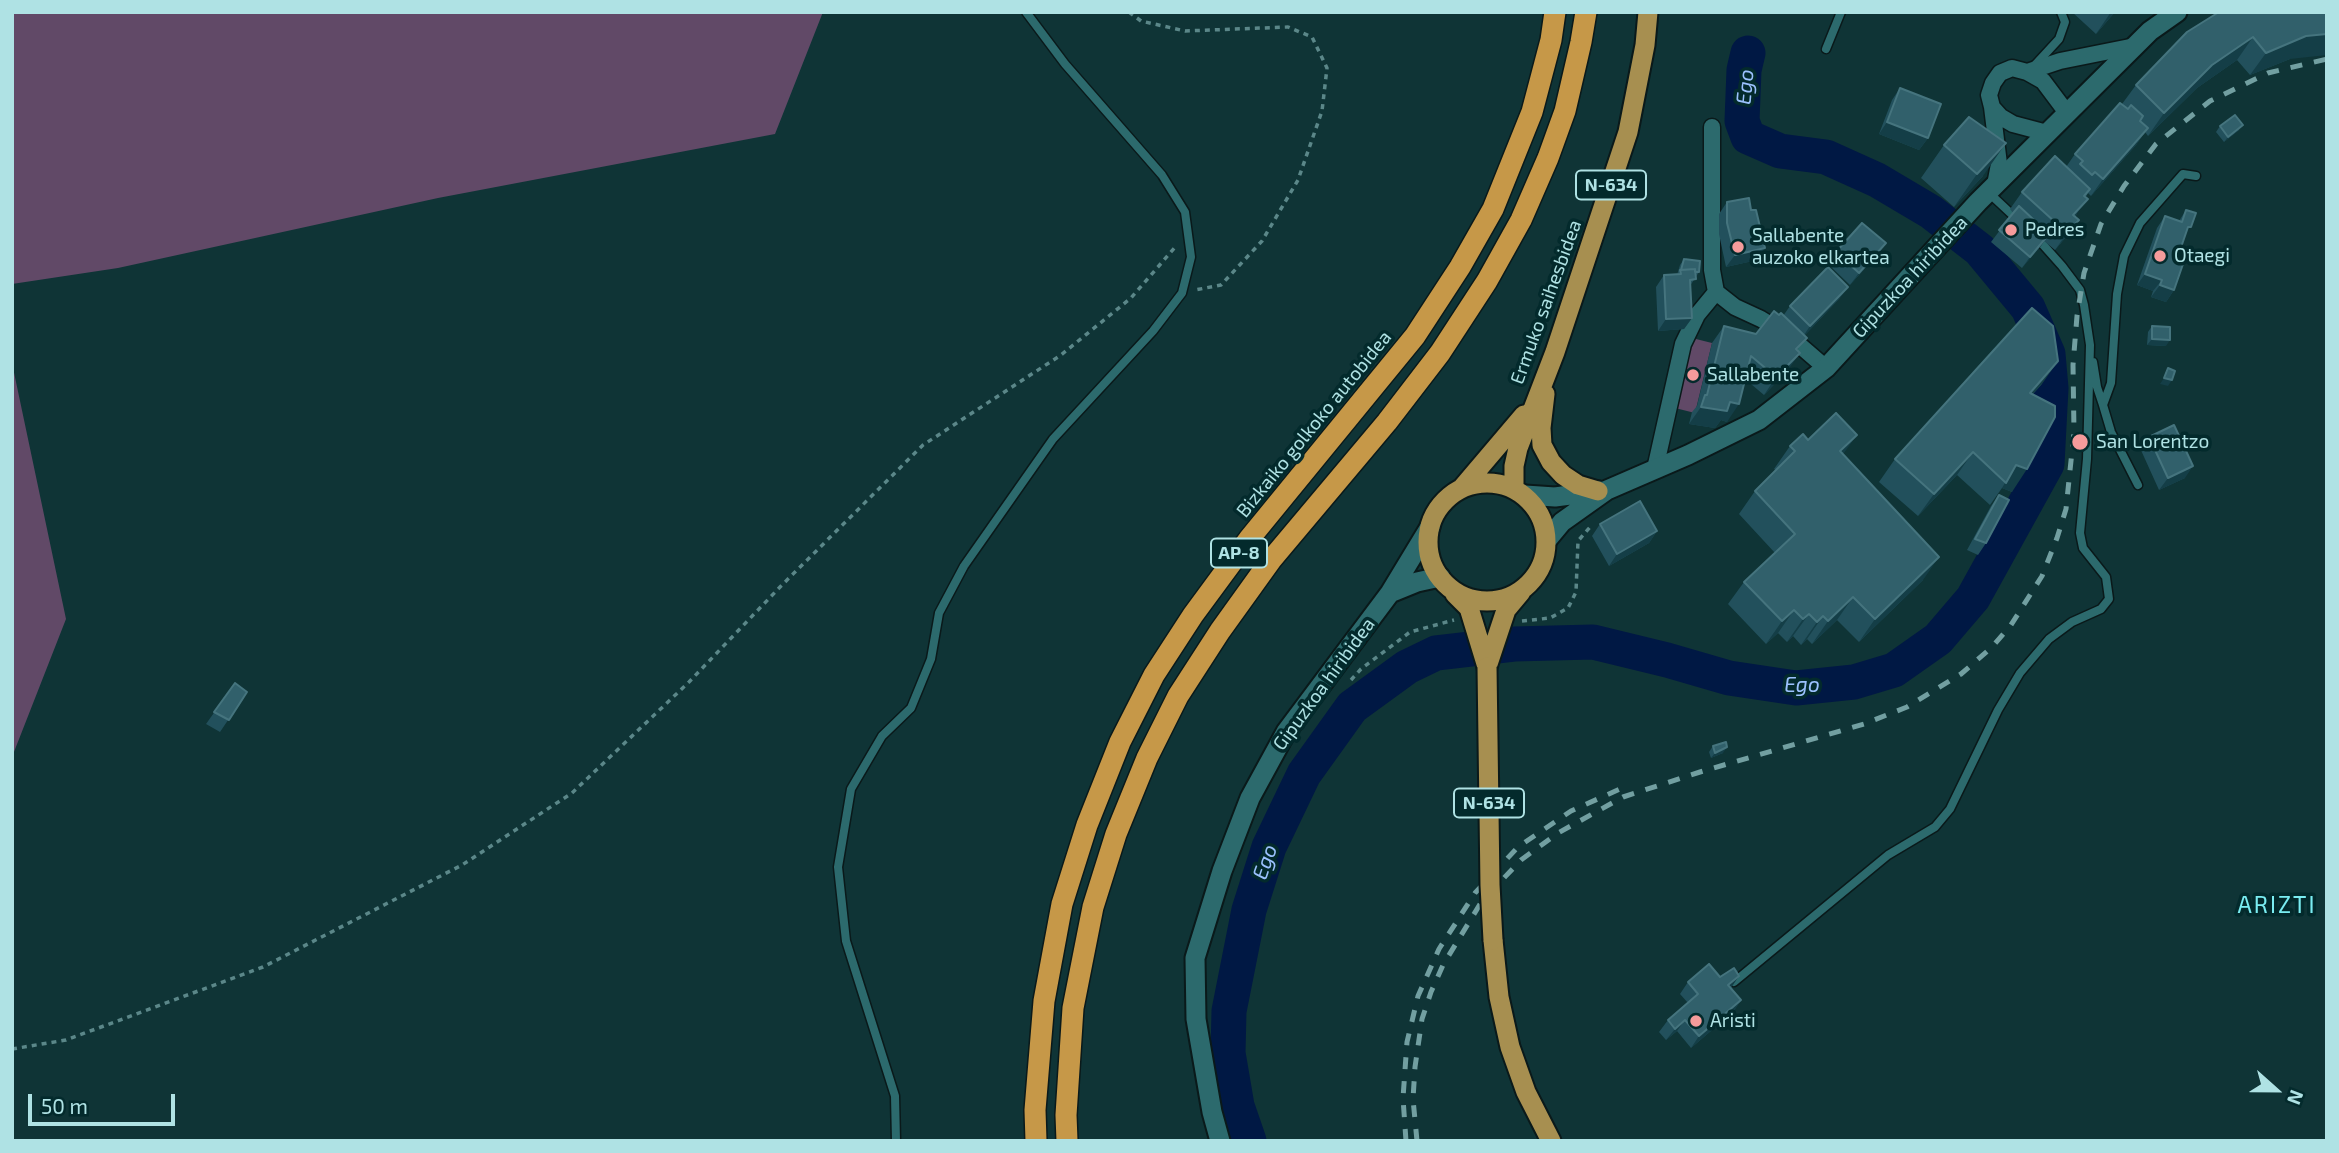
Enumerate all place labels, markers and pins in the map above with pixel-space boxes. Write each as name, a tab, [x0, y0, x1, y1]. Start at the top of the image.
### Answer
place label: Pedres	[2025, 219, 2084, 241]
marker: Pedres	[2003, 222, 2019, 238]
place label: Sallabente auzoko elkartea	[1752, 225, 1890, 269]
marker: Sallabente auzoko elkartea	[1730, 239, 1746, 255]
place label: Otaegi	[2174, 245, 2230, 267]
marker: Otaegi	[2152, 248, 2168, 264]
place label: Sallabente	[1707, 364, 1799, 386]
marker: Sallabente	[1685, 367, 1701, 383]
place label: San Lorentzo	[2096, 431, 2209, 453]
marker: San Lorentzo	[2070, 432, 2090, 452]
place label: Aristi	[1710, 1010, 1756, 1032]
marker: Aristi	[1688, 1013, 1704, 1029]

